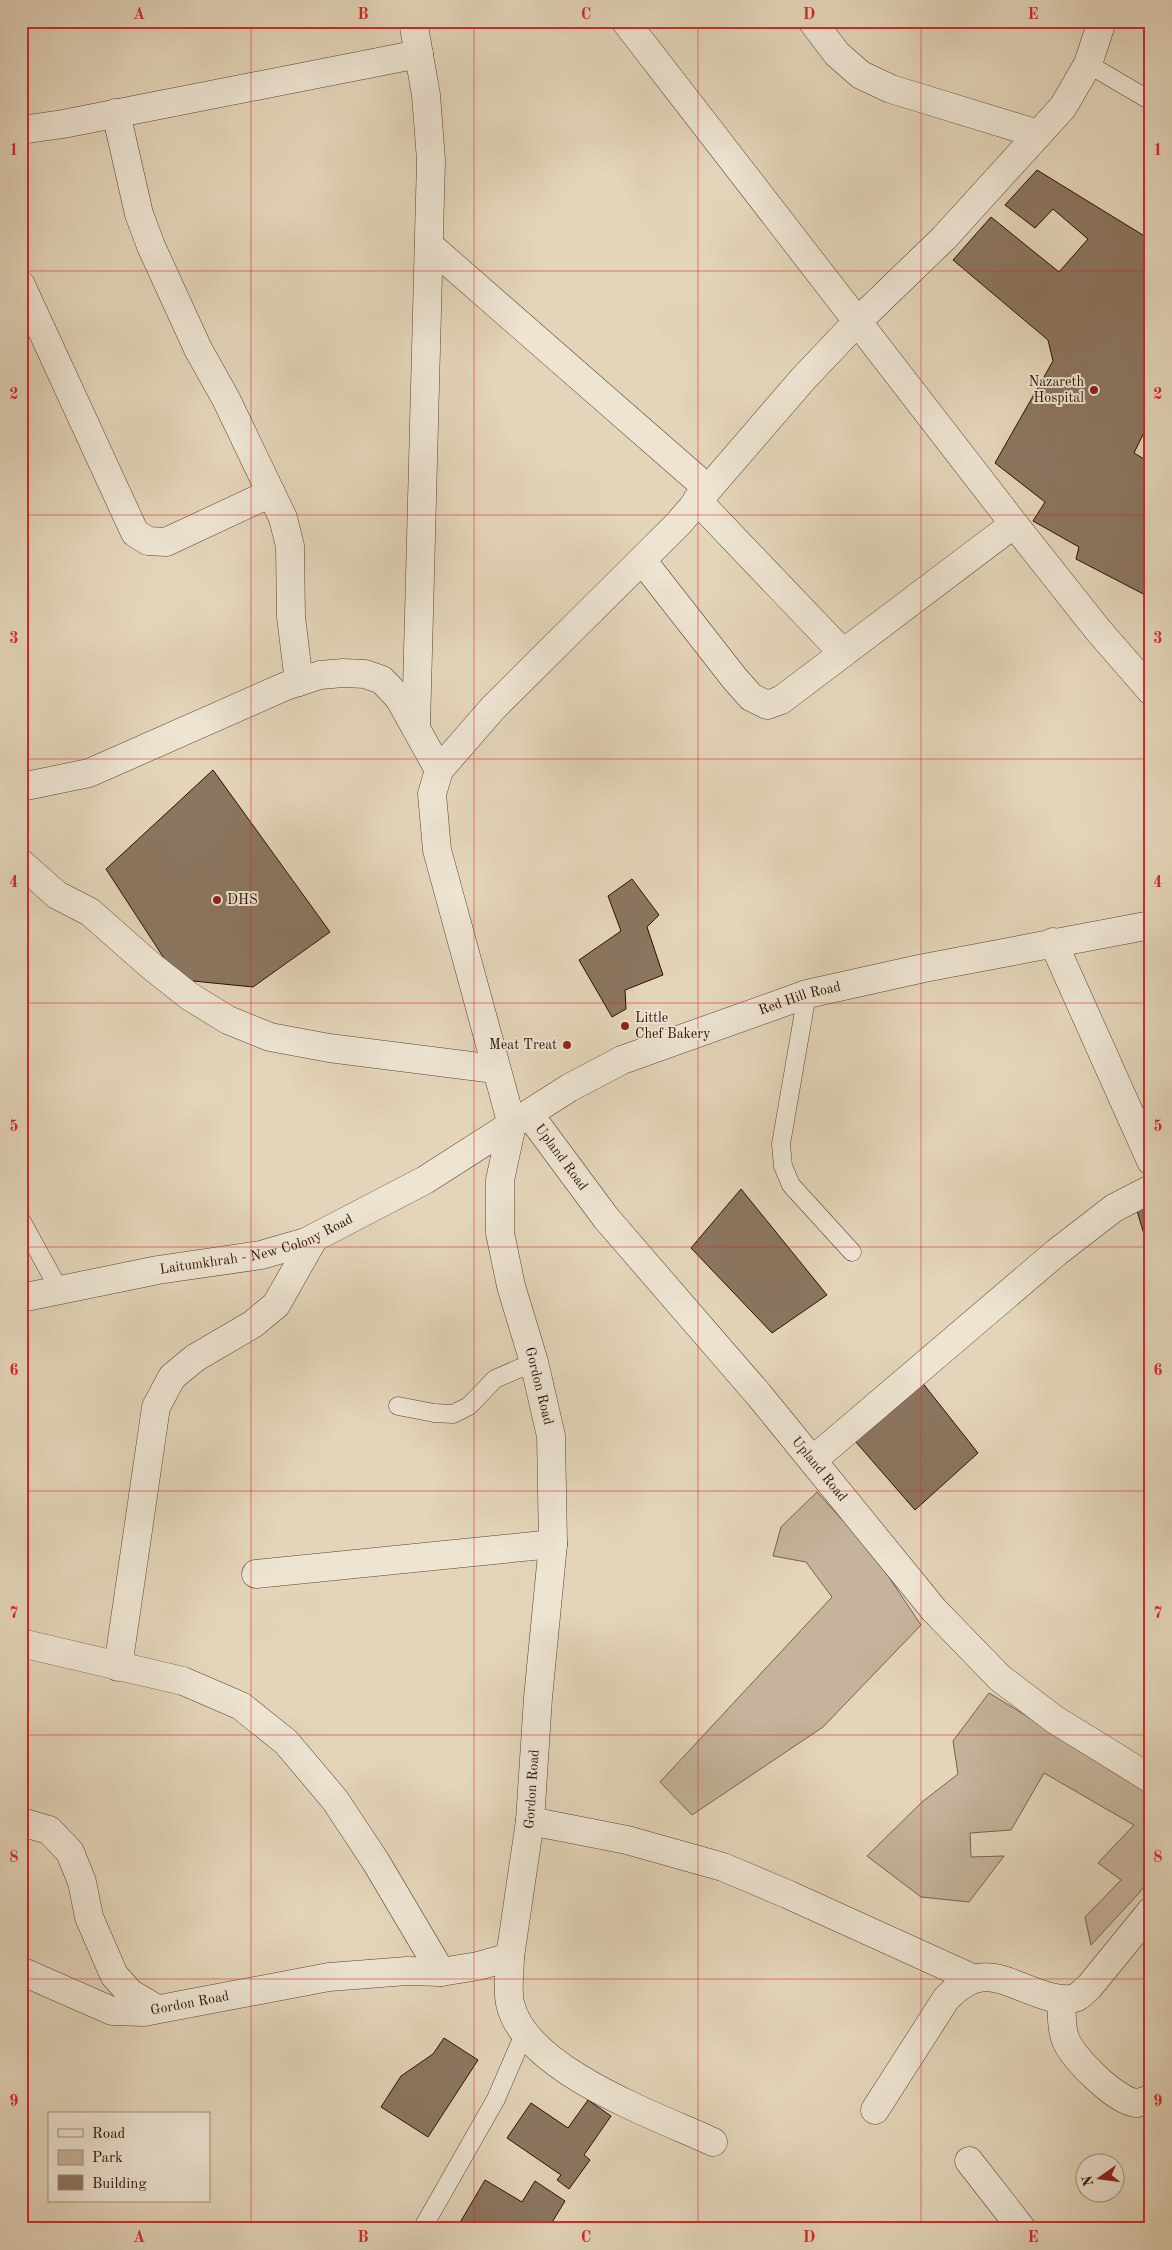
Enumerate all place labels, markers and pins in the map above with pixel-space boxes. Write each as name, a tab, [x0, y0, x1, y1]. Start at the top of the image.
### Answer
place label: Nazareth Hospital	[1029, 375, 1084, 405]
marker: Nazareth Hospital	[1088, 384, 1100, 396]
place label: DHS	[227, 893, 258, 907]
marker: DHS	[211, 894, 223, 906]
place label: Little Chef Bakery	[635, 1011, 711, 1041]
marker: Little Chef Bakery	[619, 1020, 631, 1032]
place label: Meat Treat	[489, 1038, 557, 1052]
marker: Meat Treat	[561, 1039, 573, 1051]

